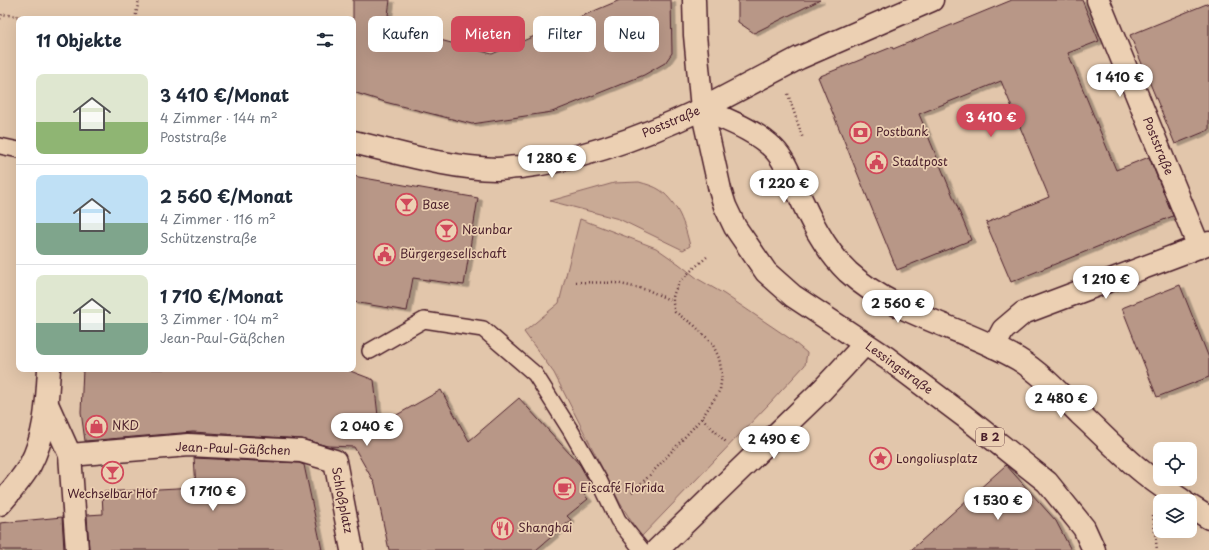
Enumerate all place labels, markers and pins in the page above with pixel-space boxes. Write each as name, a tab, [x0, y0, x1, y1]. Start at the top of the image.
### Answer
pin: 1 410 €	[1083, 64, 1157, 98]
pin: 3 410 €	[954, 104, 1028, 138]
bank icon: Postbank	[848, 119, 874, 145]
place label: Postbank	[876, 122, 929, 140]
pin: 1 280 €	[515, 145, 589, 179]
public building icon: Stadtpost	[863, 149, 889, 175]
place label: Stadtpost	[892, 152, 948, 170]
pin: 1 220 €	[747, 170, 821, 204]
bar icon: Base	[394, 192, 420, 218]
place label: Base	[422, 195, 449, 213]
bar icon: Neunbar	[434, 217, 460, 243]
place label: Neunbar	[462, 220, 513, 238]
public building icon: Bürgergesellschaft	[372, 241, 398, 267]
place label: Bürgergesellschaft	[400, 244, 507, 262]
pin: 1 210 €	[1069, 266, 1143, 300]
pin: 2 560 €	[861, 290, 935, 324]
pin: 2 480 €	[1024, 385, 1098, 419]
shop icon: NKD	[83, 413, 109, 439]
pin: 2 040 €	[330, 413, 404, 447]
place label: NKD	[112, 416, 139, 434]
pin: 2 490 €	[737, 426, 811, 460]
place icon: Longoliusplatz	[867, 446, 893, 472]
place label: Longoliusplatz	[896, 449, 978, 467]
bar icon: Wechselbar Hof	[99, 460, 125, 486]
cafe icon: Eiscafé Florida	[551, 475, 577, 501]
pin: 1 710 €	[176, 478, 250, 512]
place label: Eiscafé Florida	[580, 478, 665, 496]
place label: Wechselbar Hof	[67, 484, 158, 502]
pin: 1 530 €	[961, 487, 1035, 521]
restaurant icon: Shanghai	[490, 515, 516, 541]
place label: Shanghai	[518, 518, 572, 536]

